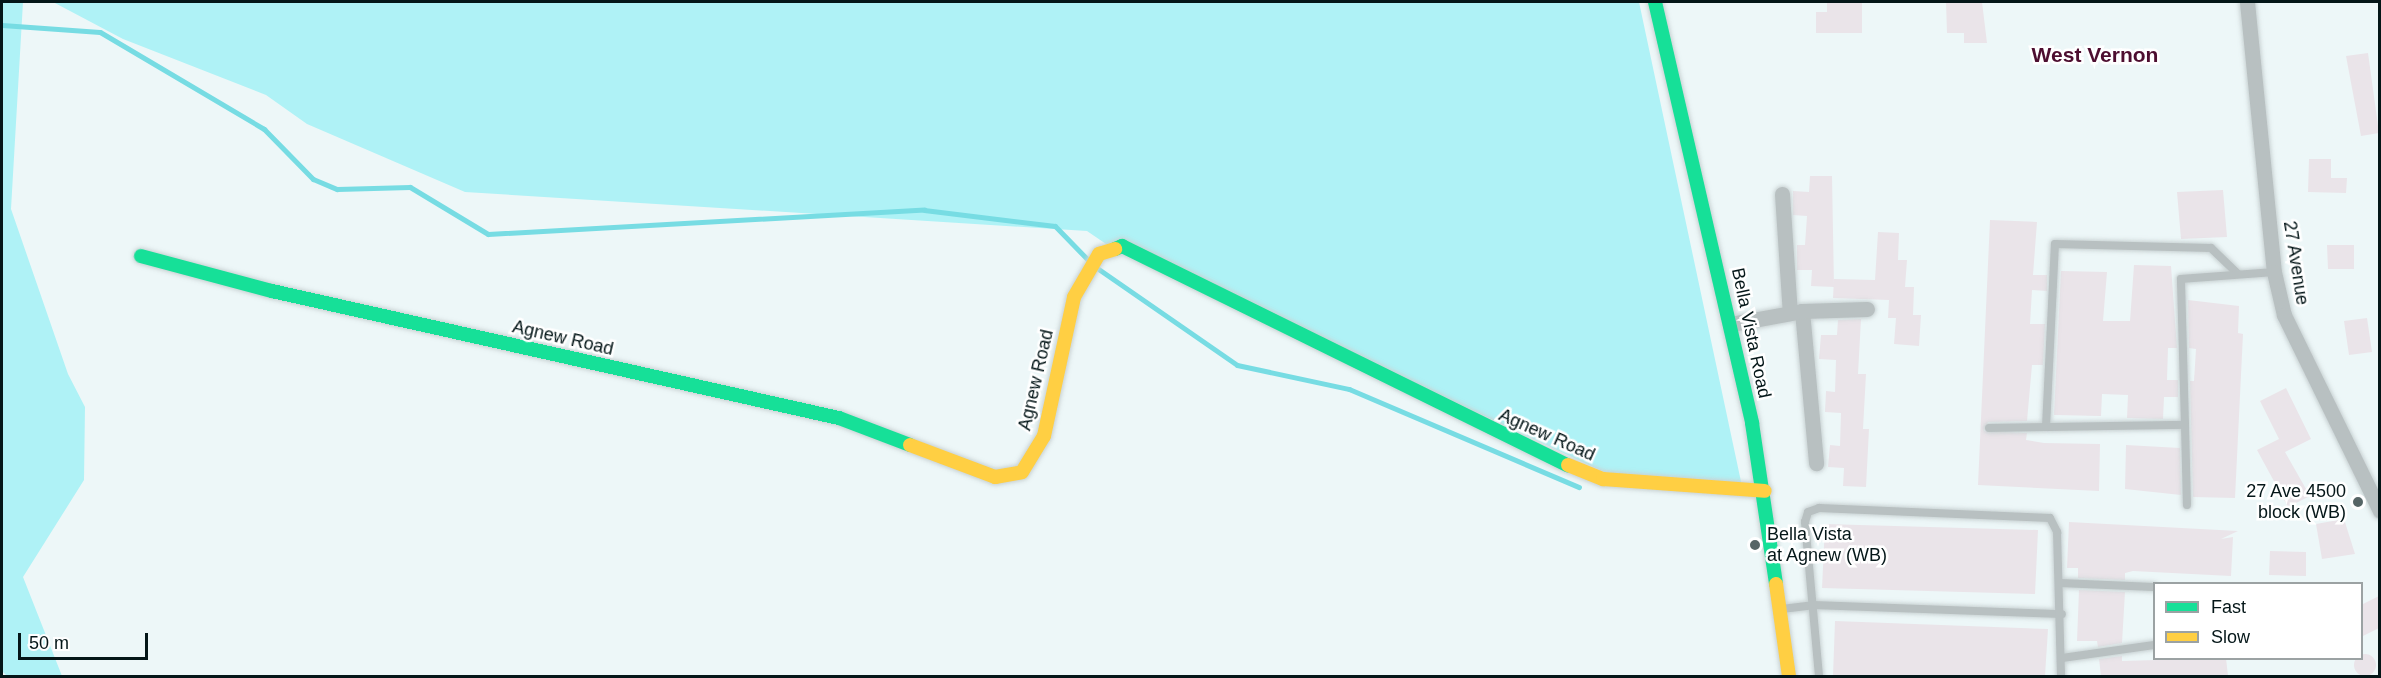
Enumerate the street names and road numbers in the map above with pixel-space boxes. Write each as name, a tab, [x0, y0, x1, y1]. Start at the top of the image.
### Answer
street label: 27 Avenue	[2279, 219, 2313, 307]
street label: Bella Vista Road	[1727, 266, 1775, 400]
street label: Agnew Road	[510, 316, 616, 360]
street label: Agnew Road	[1014, 327, 1058, 433]
street label: Agnew Road	[1496, 404, 1598, 466]

